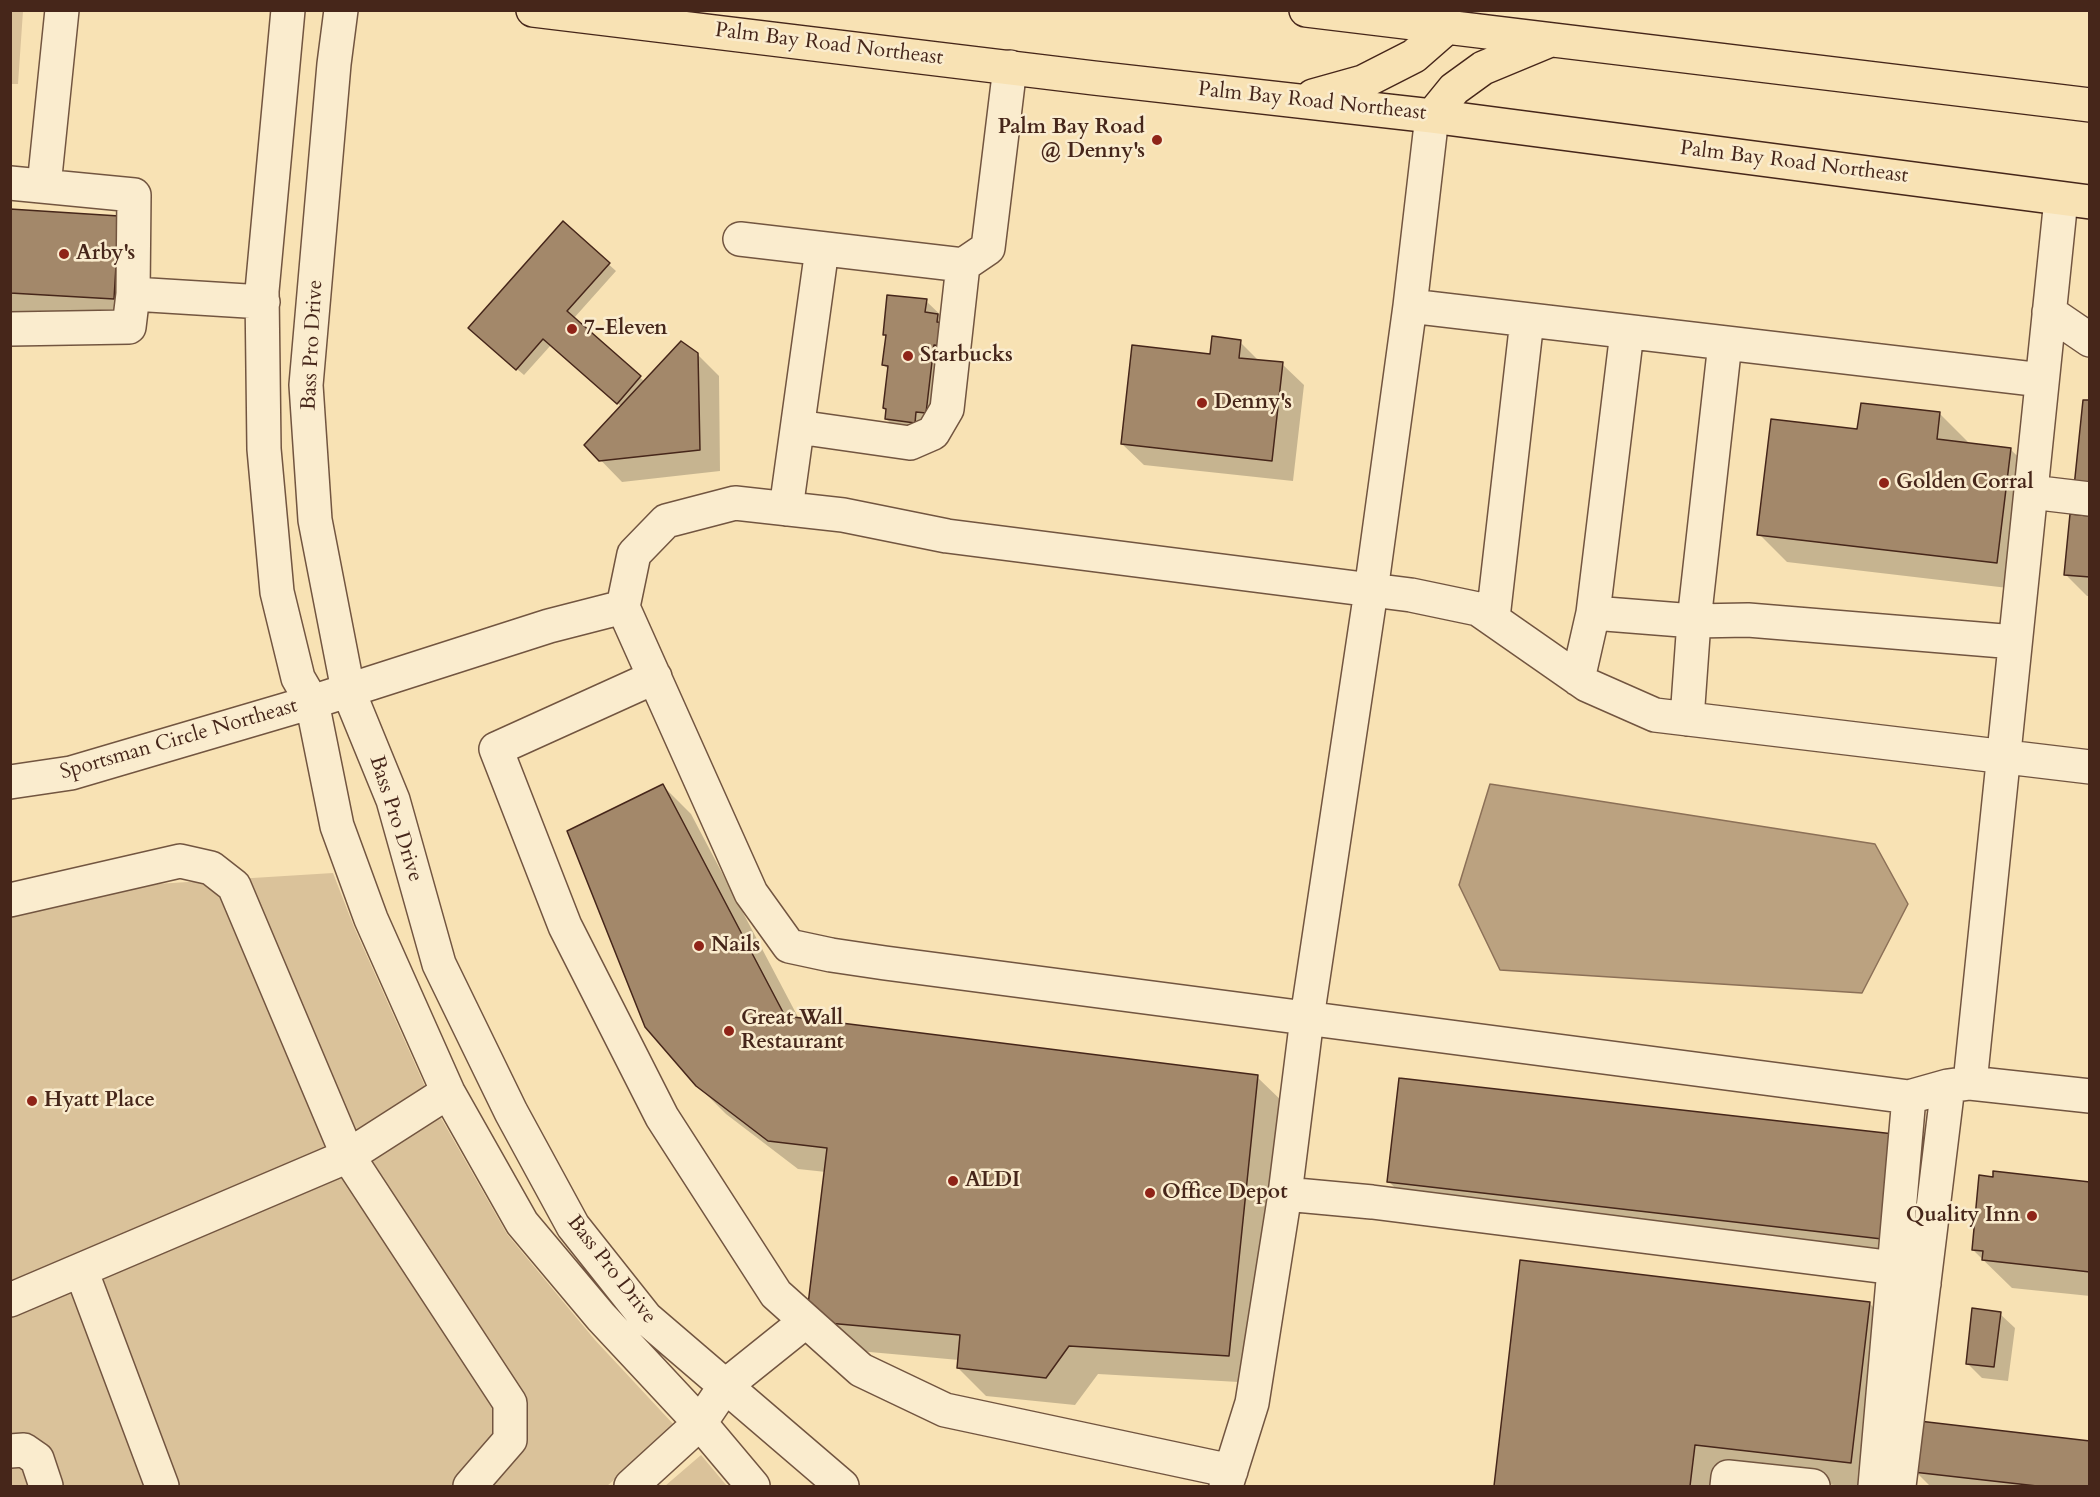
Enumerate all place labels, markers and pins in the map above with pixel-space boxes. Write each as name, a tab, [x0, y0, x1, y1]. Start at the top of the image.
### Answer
place label: Palm Bay Road @ Denny's	[998, 115, 1145, 165]
marker: Palm Bay Road @ Denny's	[1150, 133, 1164, 147]
place label: Arby's	[76, 241, 135, 267]
marker: Arby's	[57, 247, 71, 261]
place label: 7-Eleven	[584, 316, 668, 342]
marker: 7-Eleven	[565, 322, 579, 336]
place label: Starbucks	[920, 343, 1013, 369]
marker: Starbucks	[901, 349, 915, 363]
place label: Denny's	[1214, 390, 1292, 416]
marker: Denny's	[1195, 396, 1209, 410]
place label: Golden Corral	[1896, 470, 2034, 496]
marker: Golden Corral	[1877, 476, 1891, 490]
place label: Nails	[711, 933, 760, 959]
marker: Nails	[692, 939, 706, 953]
place label: Great Wall Restaurant	[741, 1006, 844, 1056]
marker: Great Wall Restaurant	[722, 1024, 736, 1038]
place label: Hyatt Place	[44, 1088, 155, 1114]
marker: Hyatt Place	[25, 1094, 39, 1108]
place label: ALDI	[965, 1168, 1020, 1194]
marker: ALDI	[946, 1174, 960, 1188]
place label: Office Depot	[1162, 1180, 1288, 1206]
marker: Office Depot	[1143, 1186, 1157, 1200]
place label: Quality Inn	[1906, 1203, 2020, 1229]
marker: Quality Inn	[2025, 1209, 2039, 1223]

